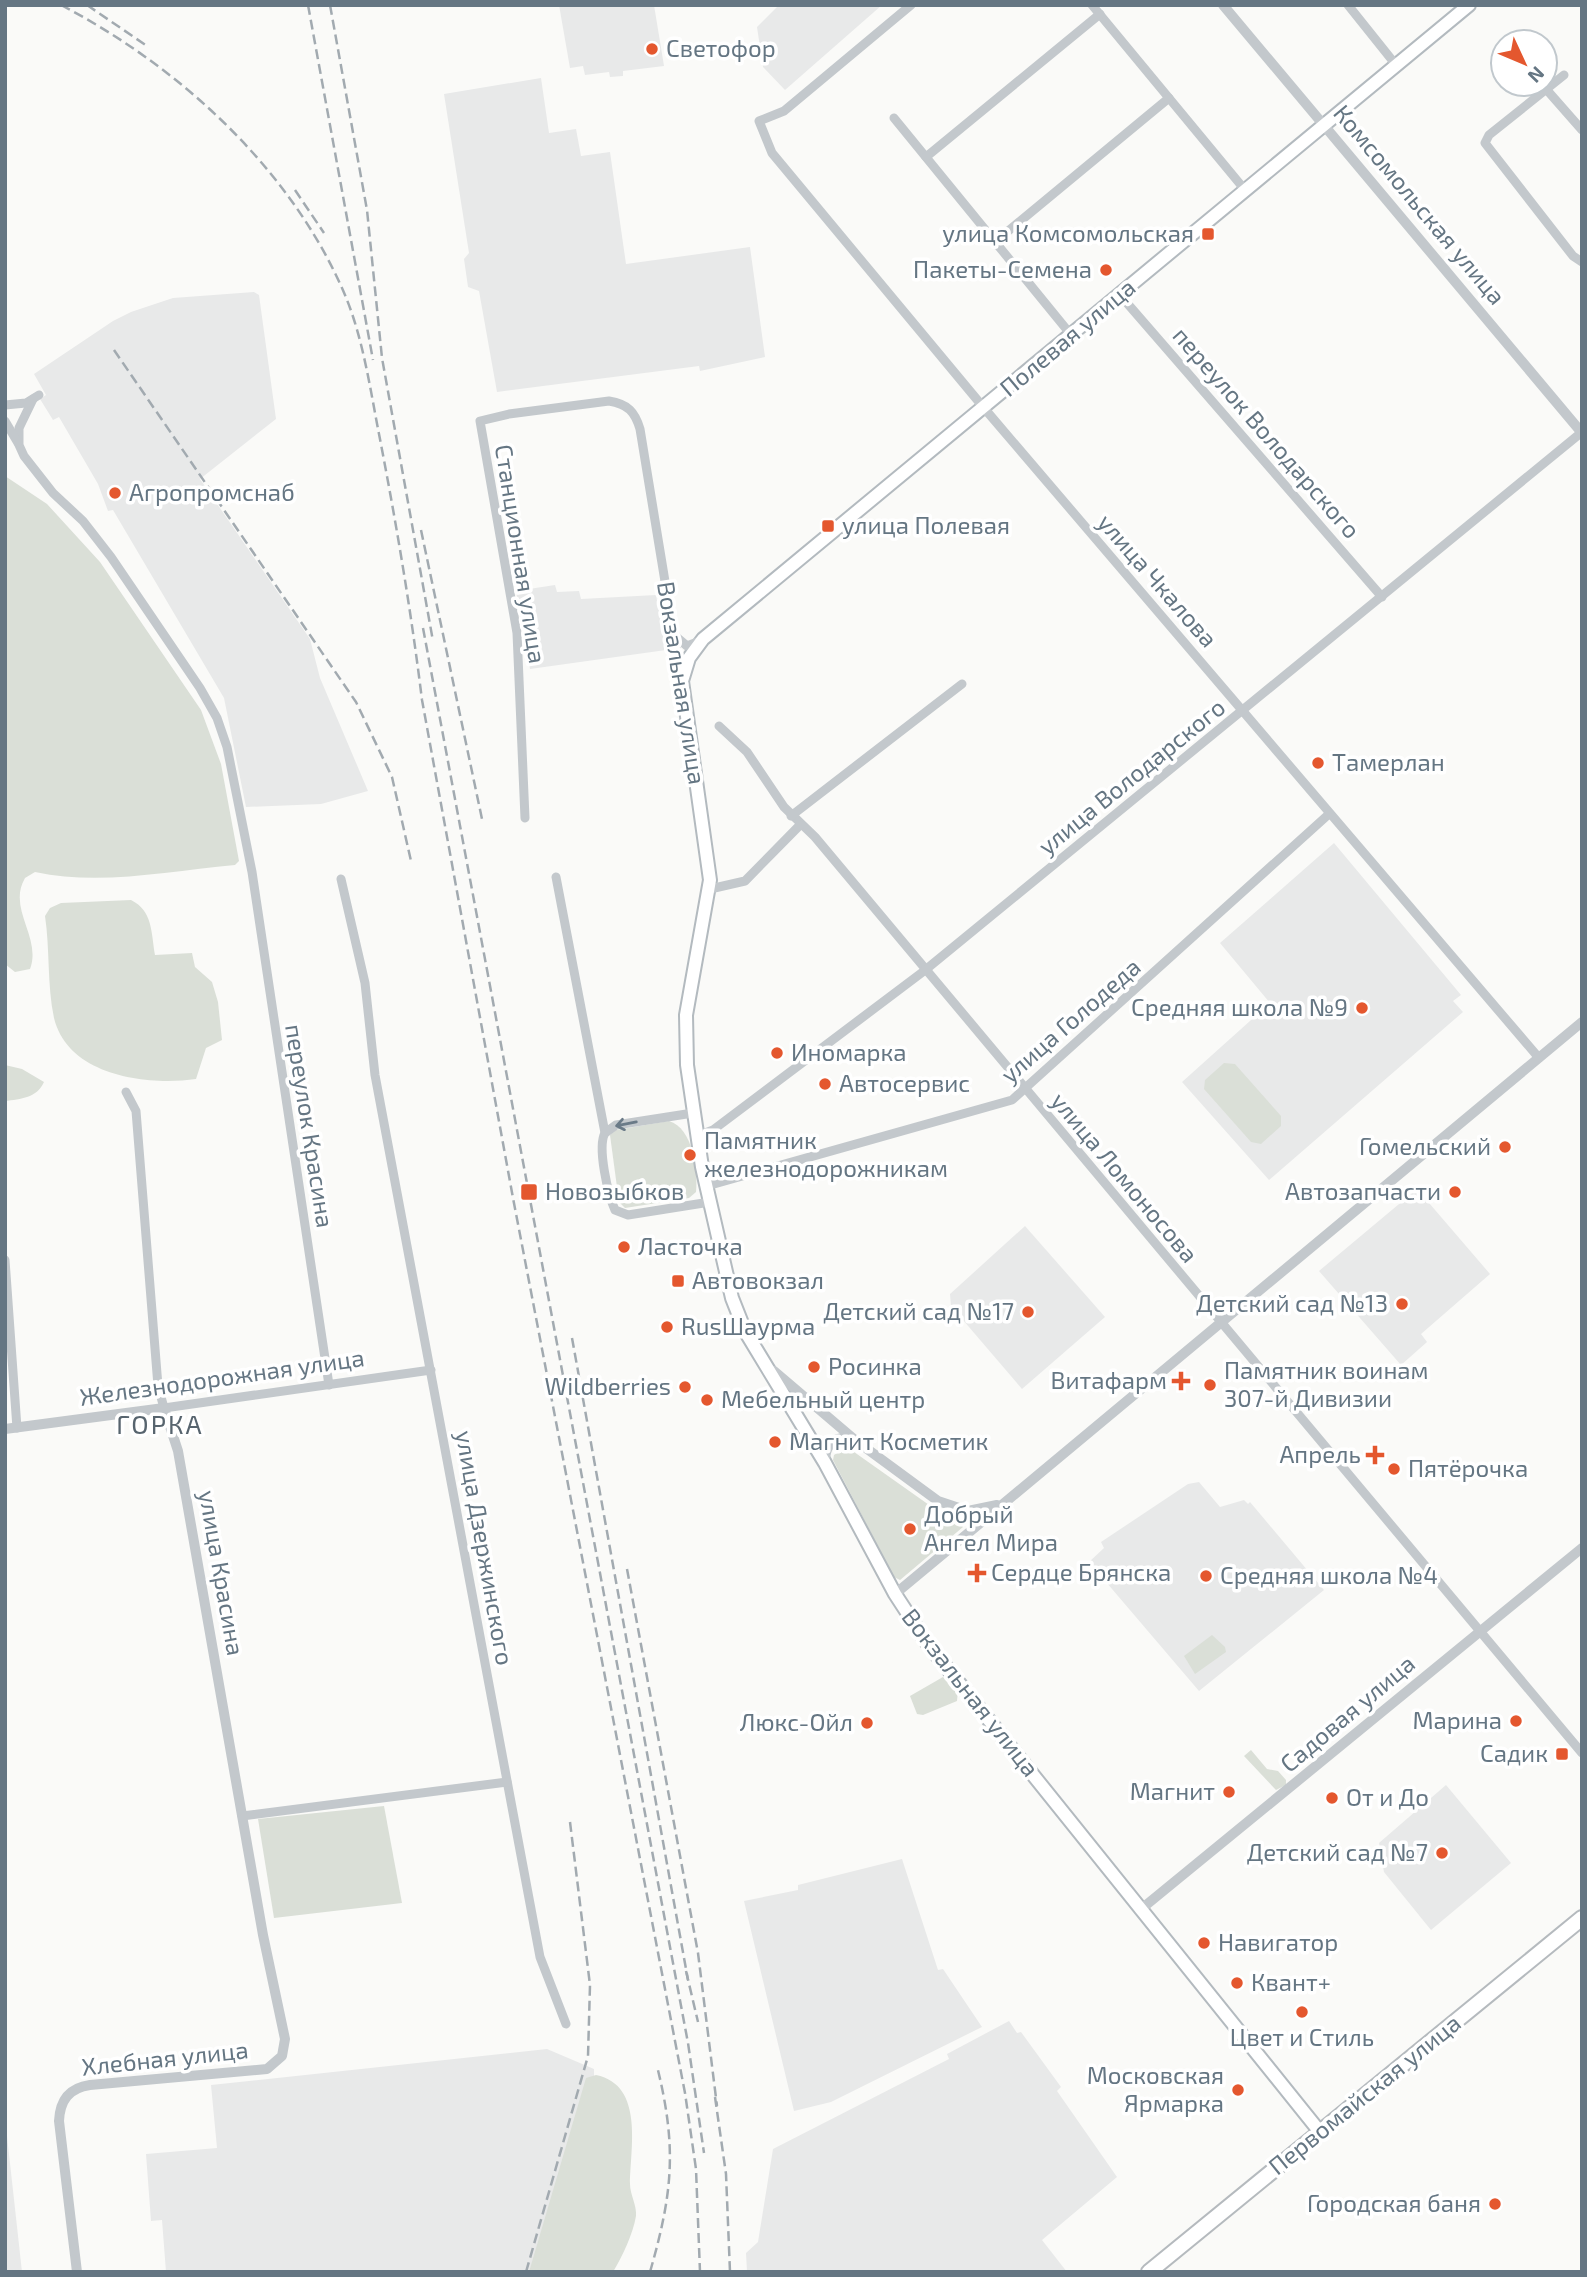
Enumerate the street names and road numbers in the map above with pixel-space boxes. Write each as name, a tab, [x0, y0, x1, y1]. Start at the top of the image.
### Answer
street label: Комсомольская улица	[1327, 98, 1512, 310]
street label: Полевая улица	[993, 272, 1141, 403]
street label: переулок Володарского	[1167, 320, 1367, 544]
street label: Станционная улица	[489, 442, 553, 665]
street label: улица Чкалова	[1092, 507, 1224, 653]
street label: Вокзальная улица	[651, 579, 713, 786]
street label: улица Володарского	[1032, 692, 1231, 861]
street label: улица Голодеда	[994, 951, 1146, 1089]
street label: переулок Красина	[279, 1022, 341, 1230]
street label: улица Ломоносова	[1045, 1086, 1205, 1269]
street label: Железнодорожная улица	[78, 1342, 366, 1412]
street label: улица Дзержинского	[450, 1428, 520, 1667]
street label: улица Красина	[193, 1488, 251, 1658]
street label: Вокзальная улица	[896, 1602, 1046, 1782]
street label: Садовая улица	[1274, 1648, 1421, 1778]
street label: Первомайская улица	[1262, 2007, 1467, 2181]
street label: Хлебная улица	[80, 2034, 250, 2082]

